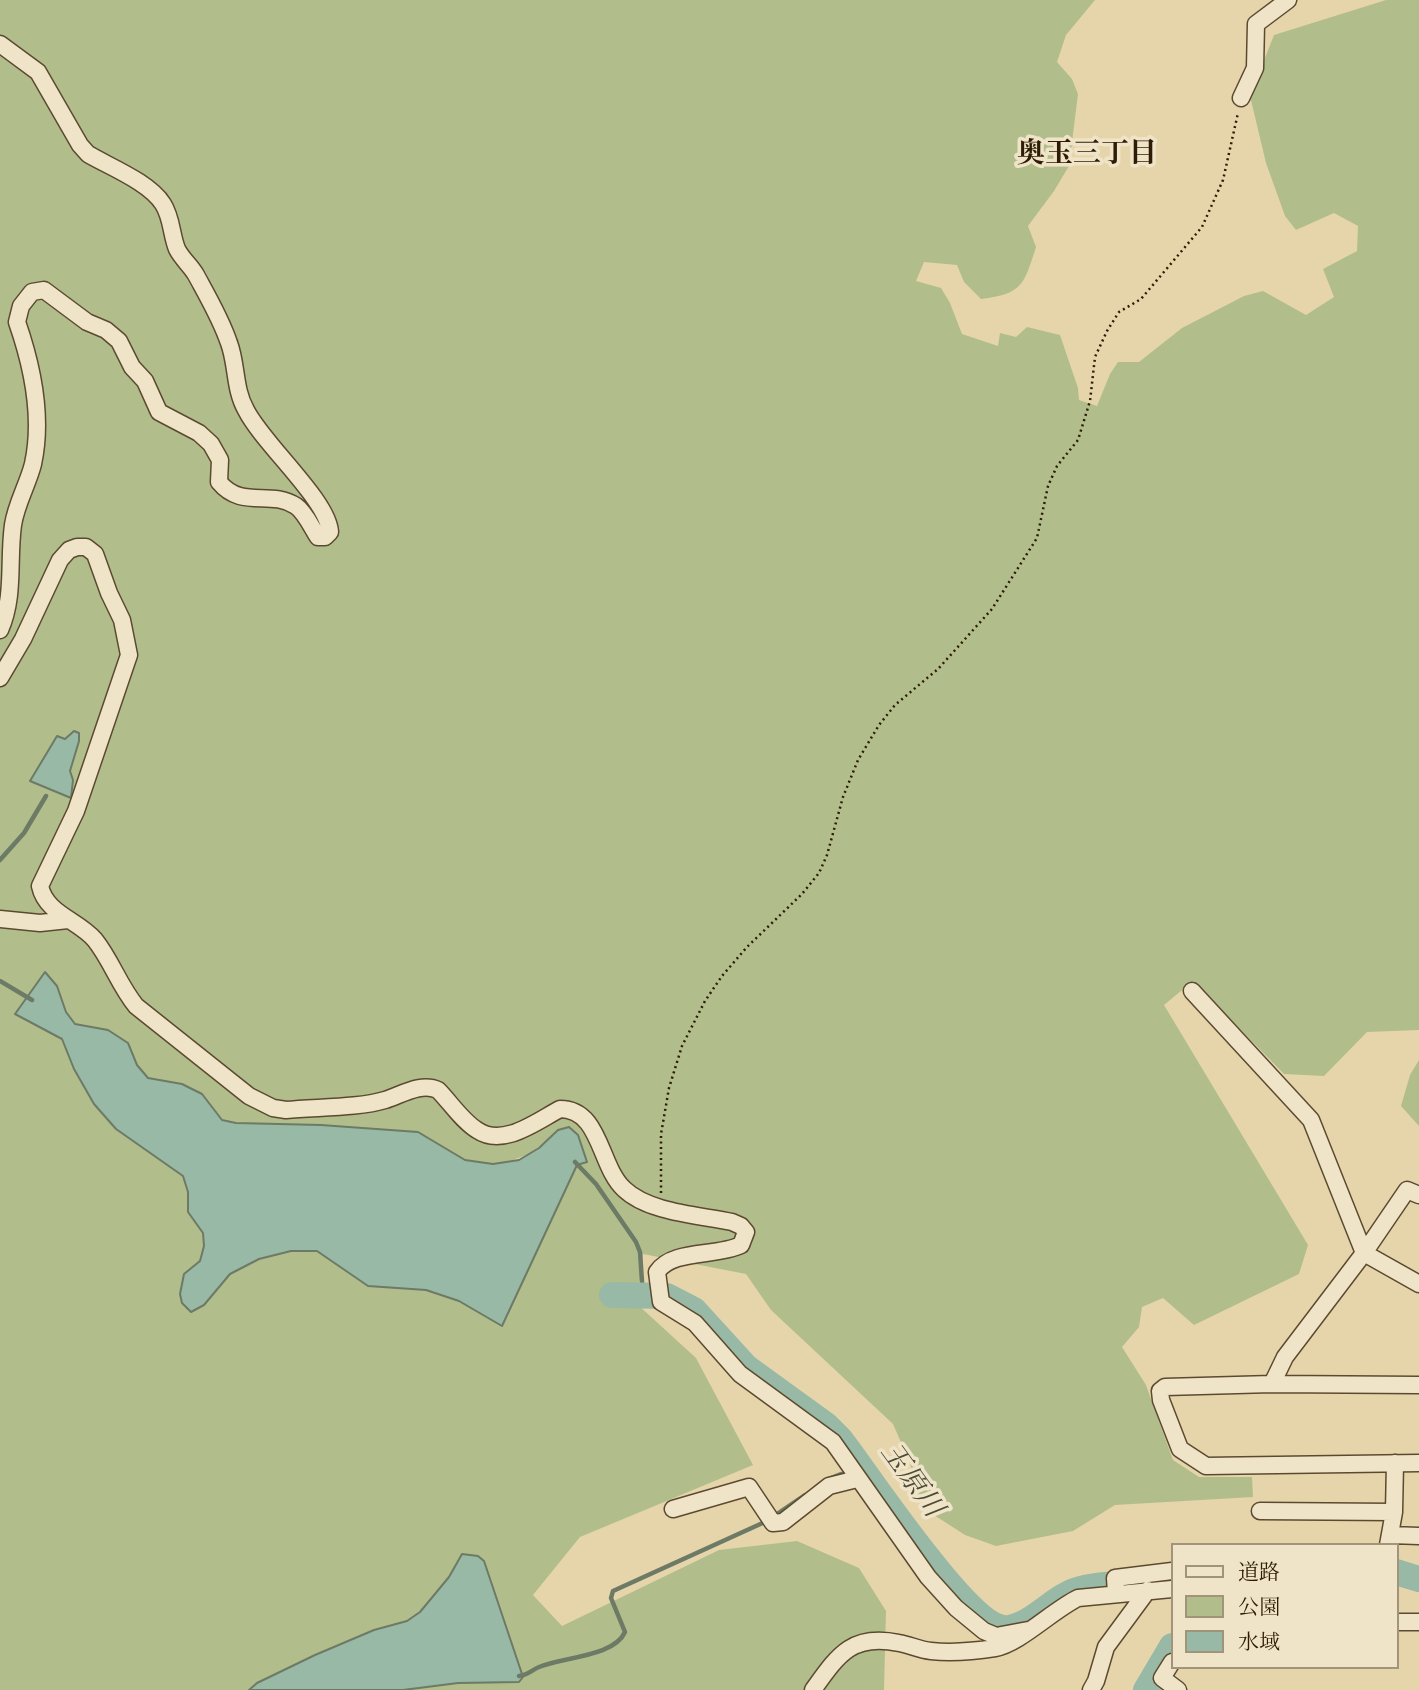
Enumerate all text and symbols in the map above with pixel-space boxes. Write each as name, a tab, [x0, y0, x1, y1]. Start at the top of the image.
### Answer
district label: 奥玉三丁目	[1017, 140, 1157, 174]
water label: 玉原川	[871, 1438, 947, 1526]
legend	[1170, 1543, 1398, 1669]
text: 道路	[1238, 1559, 1280, 1589]
text: 公園	[1238, 1594, 1280, 1624]
text: 水域	[1238, 1629, 1280, 1659]

